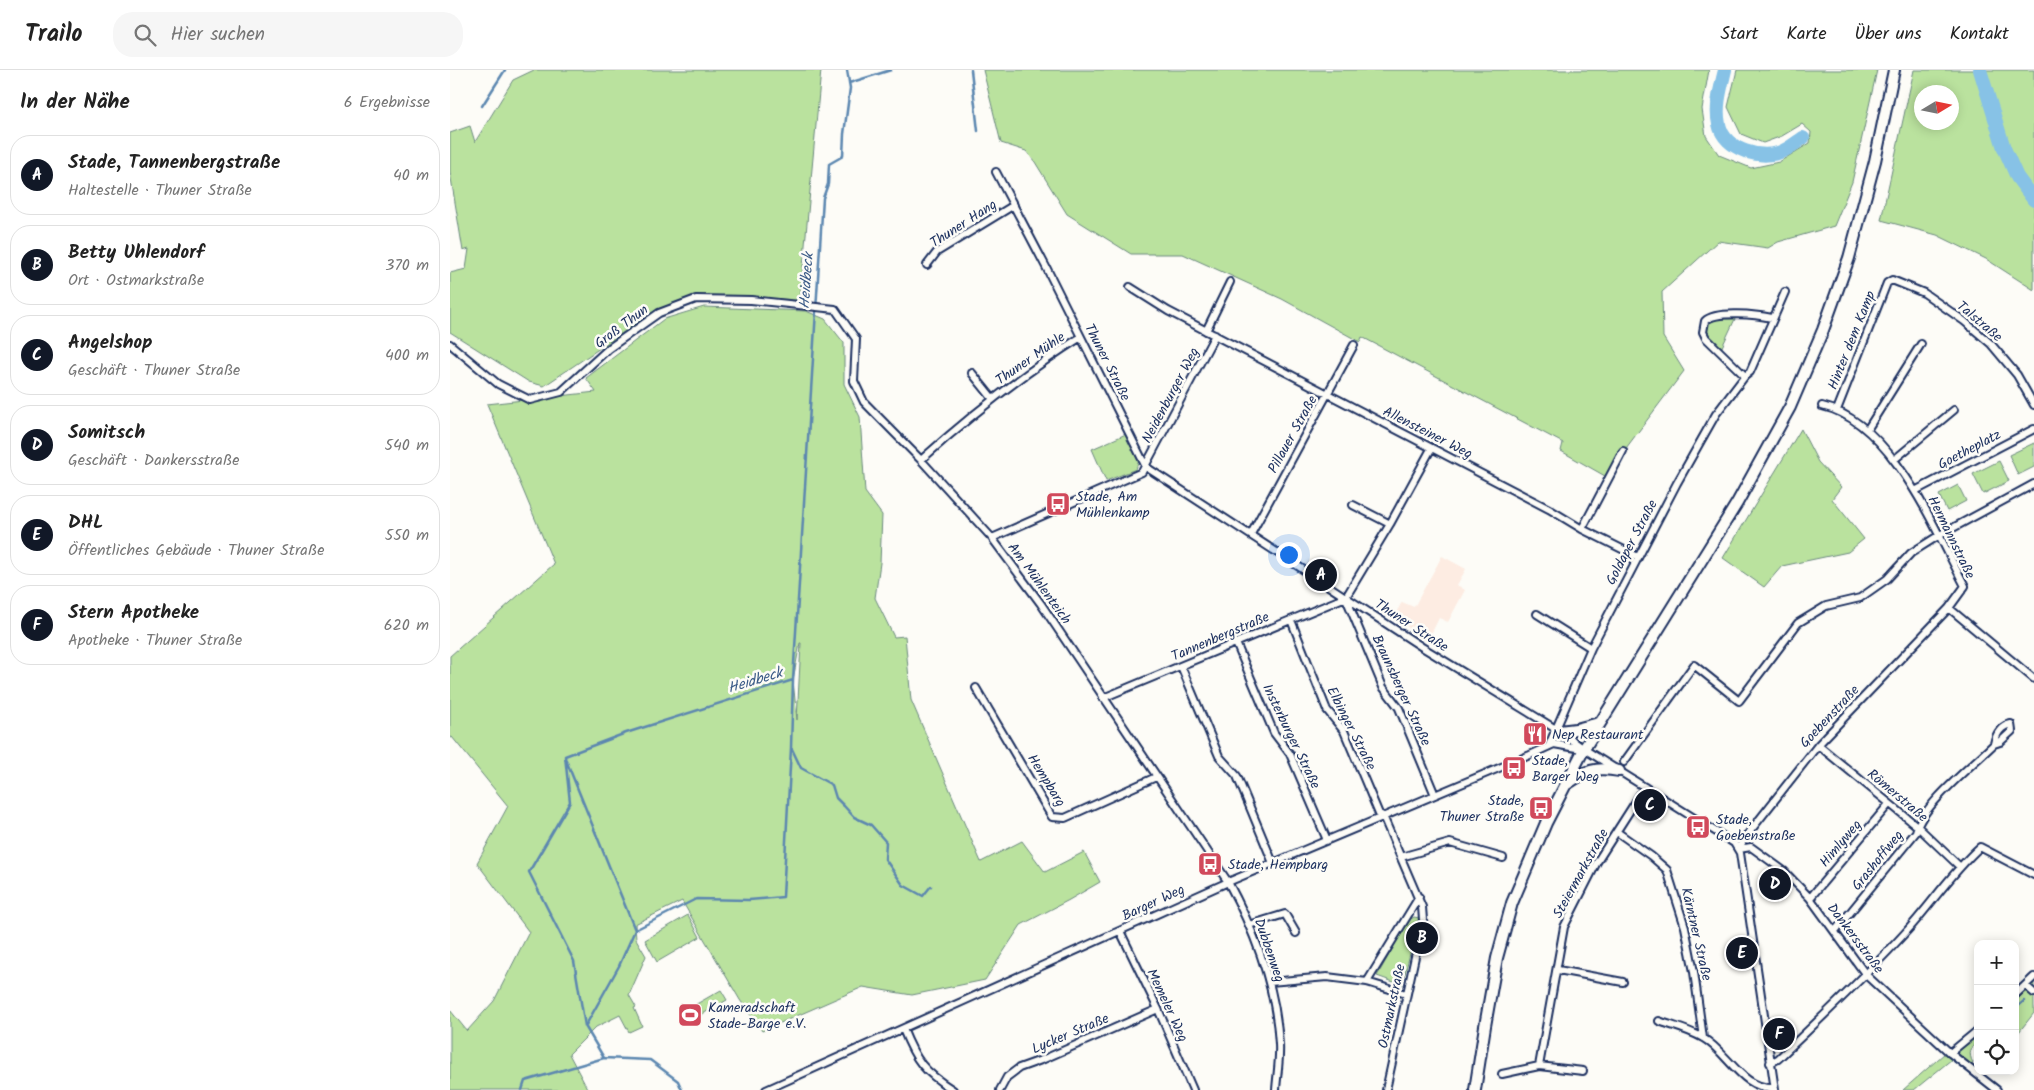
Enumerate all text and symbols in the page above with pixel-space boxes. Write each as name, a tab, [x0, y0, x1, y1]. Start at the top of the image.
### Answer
search box	[113, 12, 463, 57]
text: Trailo	[25, 15, 83, 54]
text: Hier suchen	[171, 20, 265, 50]
text: Start	[1720, 20, 1758, 49]
text: Karte	[1786, 20, 1826, 49]
text: Über uns	[1854, 20, 1922, 49]
text: Kontakt	[1950, 20, 2009, 49]
icon: search	[131, 21, 159, 49]
north arrow	[1914, 85, 1959, 130]
text: In der Nähe	[20, 86, 130, 119]
text: 6 Ergebnisse	[344, 90, 430, 115]
text: Stade, Tannenbergstraße	[68, 148, 280, 178]
text: A	[32, 163, 42, 188]
text: 40 m	[393, 163, 429, 188]
text: Haltestelle · Thuner Straße	[68, 178, 252, 203]
street label: Thuner Hang	[926, 194, 1001, 254]
text: Betty Uhlendorf	[68, 238, 204, 268]
water label: Heidbeck	[793, 250, 821, 310]
text: B	[32, 253, 42, 278]
text: 370 m	[385, 253, 429, 278]
text: Ort · Ostmarkstraße	[68, 268, 204, 293]
street label: Hinter dem Kamp	[1822, 287, 1882, 393]
street label: Talstraße	[1951, 296, 2008, 348]
street label: Groß Thun	[590, 299, 653, 354]
street label: Thuner Straße	[1078, 320, 1136, 406]
street label: Thuner Mühle	[991, 326, 1071, 391]
text: Angelshop	[68, 328, 152, 358]
text: C	[32, 343, 42, 368]
text: 400 m	[385, 343, 429, 368]
street label: Neidenburger Weg	[1136, 344, 1205, 447]
text: Geschäft · Thuner Straße	[68, 358, 240, 383]
street label: Pillauer Straße	[1262, 391, 1324, 478]
street label: Allensteiner Weg	[1379, 401, 1476, 465]
text: Somitsch	[68, 418, 145, 448]
street label: Goetheplatz	[1934, 424, 2005, 476]
text: D	[32, 433, 42, 458]
text: 540 m	[384, 433, 429, 458]
text: Geschäft · Dankersstraße	[68, 448, 239, 473]
place label: Stade, Am Mühlenkamp	[1076, 486, 1150, 524]
bus stop icon: Stade, Am Mühlenkamp	[1045, 491, 1071, 517]
street label: Hermannstraße	[1921, 492, 1981, 583]
street label: Goldaper Straße	[1600, 495, 1664, 589]
text: DHL	[68, 508, 103, 538]
text: E	[33, 523, 41, 548]
text: 550 m	[385, 523, 429, 548]
text: Öffentliches Gebäude · Thuner Straße	[68, 538, 324, 563]
street label: Am Mühlenteich	[1002, 538, 1076, 629]
your location	[1276, 542, 1302, 568]
pin: A	[1305, 556, 1337, 594]
street label: Thuner Straße	[1370, 594, 1453, 658]
text: Stern Apotheke	[68, 598, 199, 628]
street label: Tannenbergstraße	[1168, 606, 1274, 668]
text: F	[33, 613, 41, 638]
text: 620 m	[384, 613, 429, 638]
text: Apotheke · Thuner Straße	[68, 628, 242, 653]
street label: Braunsberger Straße	[1366, 631, 1437, 750]
water label: Heidbeck	[725, 661, 788, 701]
street label: Insterburger Straße	[1256, 680, 1326, 793]
street label: Goebenstraße	[1795, 680, 1865, 753]
street label: Elbinger Straße	[1321, 683, 1382, 775]
restaurant icon: Nep Restaurant	[1522, 721, 1548, 747]
place label: Nep Restaurant	[1552, 724, 1644, 746]
street label: Hempbarg	[1021, 750, 1071, 811]
place label: Stade, Barger Weg	[1532, 750, 1599, 788]
bus stop icon: Stade, Barger Weg	[1501, 755, 1527, 781]
street label: Römerstraße	[1862, 764, 1933, 828]
pin: C	[1634, 786, 1666, 824]
place label: Stade, Thuner Straße	[1440, 790, 1525, 828]
bus stop icon: Stade, Thuner Straße	[1528, 795, 1554, 821]
place label: Stade, Goebenstraße	[1716, 809, 1796, 847]
bus stop icon: Stade, Goebenstraße	[1685, 814, 1711, 840]
street label: Himlyweg	[1814, 815, 1867, 872]
street label: Steiermarkstraße	[1547, 824, 1615, 922]
street label: Grashoffweg	[1846, 826, 1909, 896]
bus stop icon: Stade, Hempbarg	[1197, 851, 1223, 877]
place label: Stade, Hempbarg	[1228, 854, 1328, 876]
pin: D	[1759, 865, 1791, 903]
street label: Barger Weg	[1118, 879, 1189, 927]
street label: Kärntner Straße	[1675, 885, 1718, 984]
street label: Dankersstraße	[1821, 899, 1890, 979]
street label: Dubbenweg	[1248, 915, 1290, 985]
pin: B	[1406, 919, 1438, 957]
pin: E	[1726, 934, 1758, 972]
map controls	[1974, 940, 2019, 1075]
button: +	[1974, 940, 2019, 985]
street label: Ostmarkstraße	[1372, 961, 1412, 1051]
street label: Memeler Weg	[1141, 965, 1194, 1046]
button: −	[1974, 985, 2019, 1030]
place label: Kameradschaft Stade-Barge e.V.	[708, 997, 806, 1035]
sports icon: Kameradschaft Stade-Barge e.V.	[677, 1002, 703, 1028]
street label: Lycker Straße	[1028, 1007, 1113, 1060]
pin: F	[1763, 1015, 1795, 1053]
button: locate	[1974, 1030, 2019, 1075]

